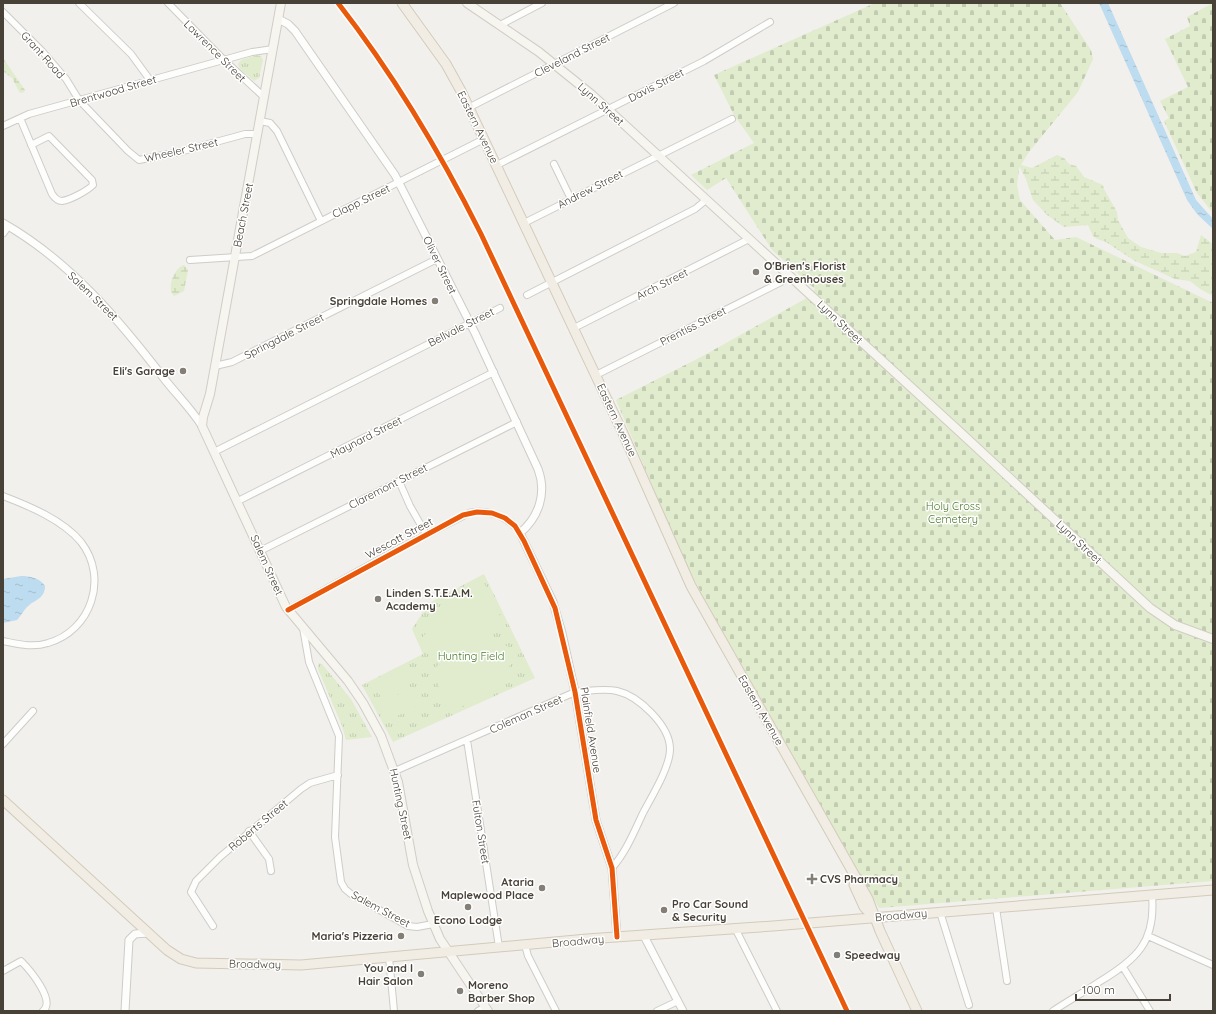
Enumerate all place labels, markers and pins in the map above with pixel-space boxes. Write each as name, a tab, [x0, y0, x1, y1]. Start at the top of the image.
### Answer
place label: O'Brien's Florist & Greenhouses	[764, 259, 846, 286]
marker: O'Brien's Florist & Greenhouses	[751, 267, 761, 277]
place label: Springdale Homes	[330, 294, 427, 308]
marker: Springdale Homes	[430, 296, 440, 306]
place label: Eli's Garage	[113, 364, 175, 378]
marker: Eli's Garage	[178, 366, 188, 376]
place label: Linden S.T.E.A.M. Academy	[386, 586, 473, 613]
marker: Linden S.T.E.A.M. Academy	[373, 594, 383, 604]
place label: CVS Pharmacy	[820, 872, 898, 886]
marker: CVS Pharmacy	[807, 874, 817, 884]
place label: Ataria Maplewood Place	[441, 875, 535, 902]
marker: Ataria Maplewood Place	[537, 883, 547, 893]
place label: Pro Car Sound & Security	[672, 897, 748, 924]
marker: Econo Lodge	[463, 902, 473, 912]
marker: Pro Car Sound & Security	[659, 905, 669, 915]
place label: Econo Lodge	[434, 913, 503, 927]
place label: Maria's Pizzeria	[312, 929, 393, 943]
marker: Maria's Pizzeria	[396, 931, 406, 941]
place label: Speedway	[845, 948, 900, 962]
marker: Speedway	[832, 950, 842, 960]
place label: You and I Hair Salon	[358, 961, 413, 988]
marker: You and I Hair Salon	[416, 969, 426, 979]
place label: Moreno Barber Shop	[468, 978, 535, 1005]
marker: Moreno Barber Shop	[455, 986, 465, 996]

